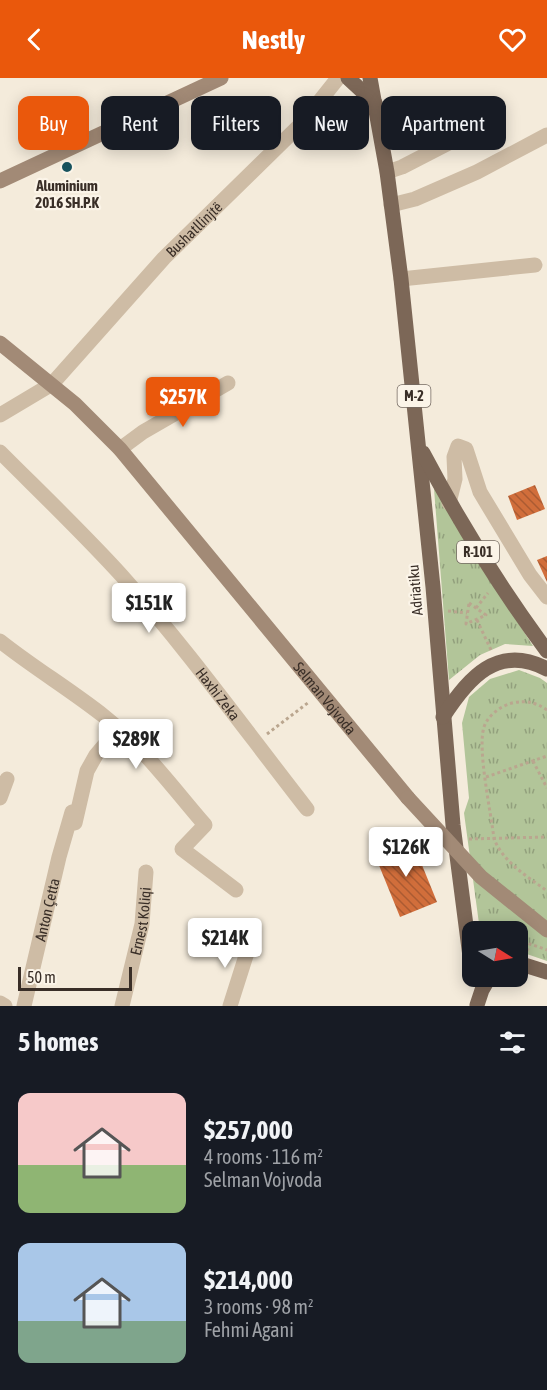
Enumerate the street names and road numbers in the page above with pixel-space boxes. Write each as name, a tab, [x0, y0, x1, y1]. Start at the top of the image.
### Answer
street label: Bushatllinjtë	[162, 198, 225, 260]
road number: M-2	[398, 385, 430, 407]
road number: R-101	[457, 541, 499, 563]
street label: Adriatiku	[404, 564, 426, 616]
street label: Selman Vojvoda	[291, 658, 360, 738]
street label: Haxhi Zeka	[193, 664, 244, 723]
street label: Anton Çetta	[31, 876, 62, 943]
street label: Ernest Koliqi	[126, 886, 153, 957]

